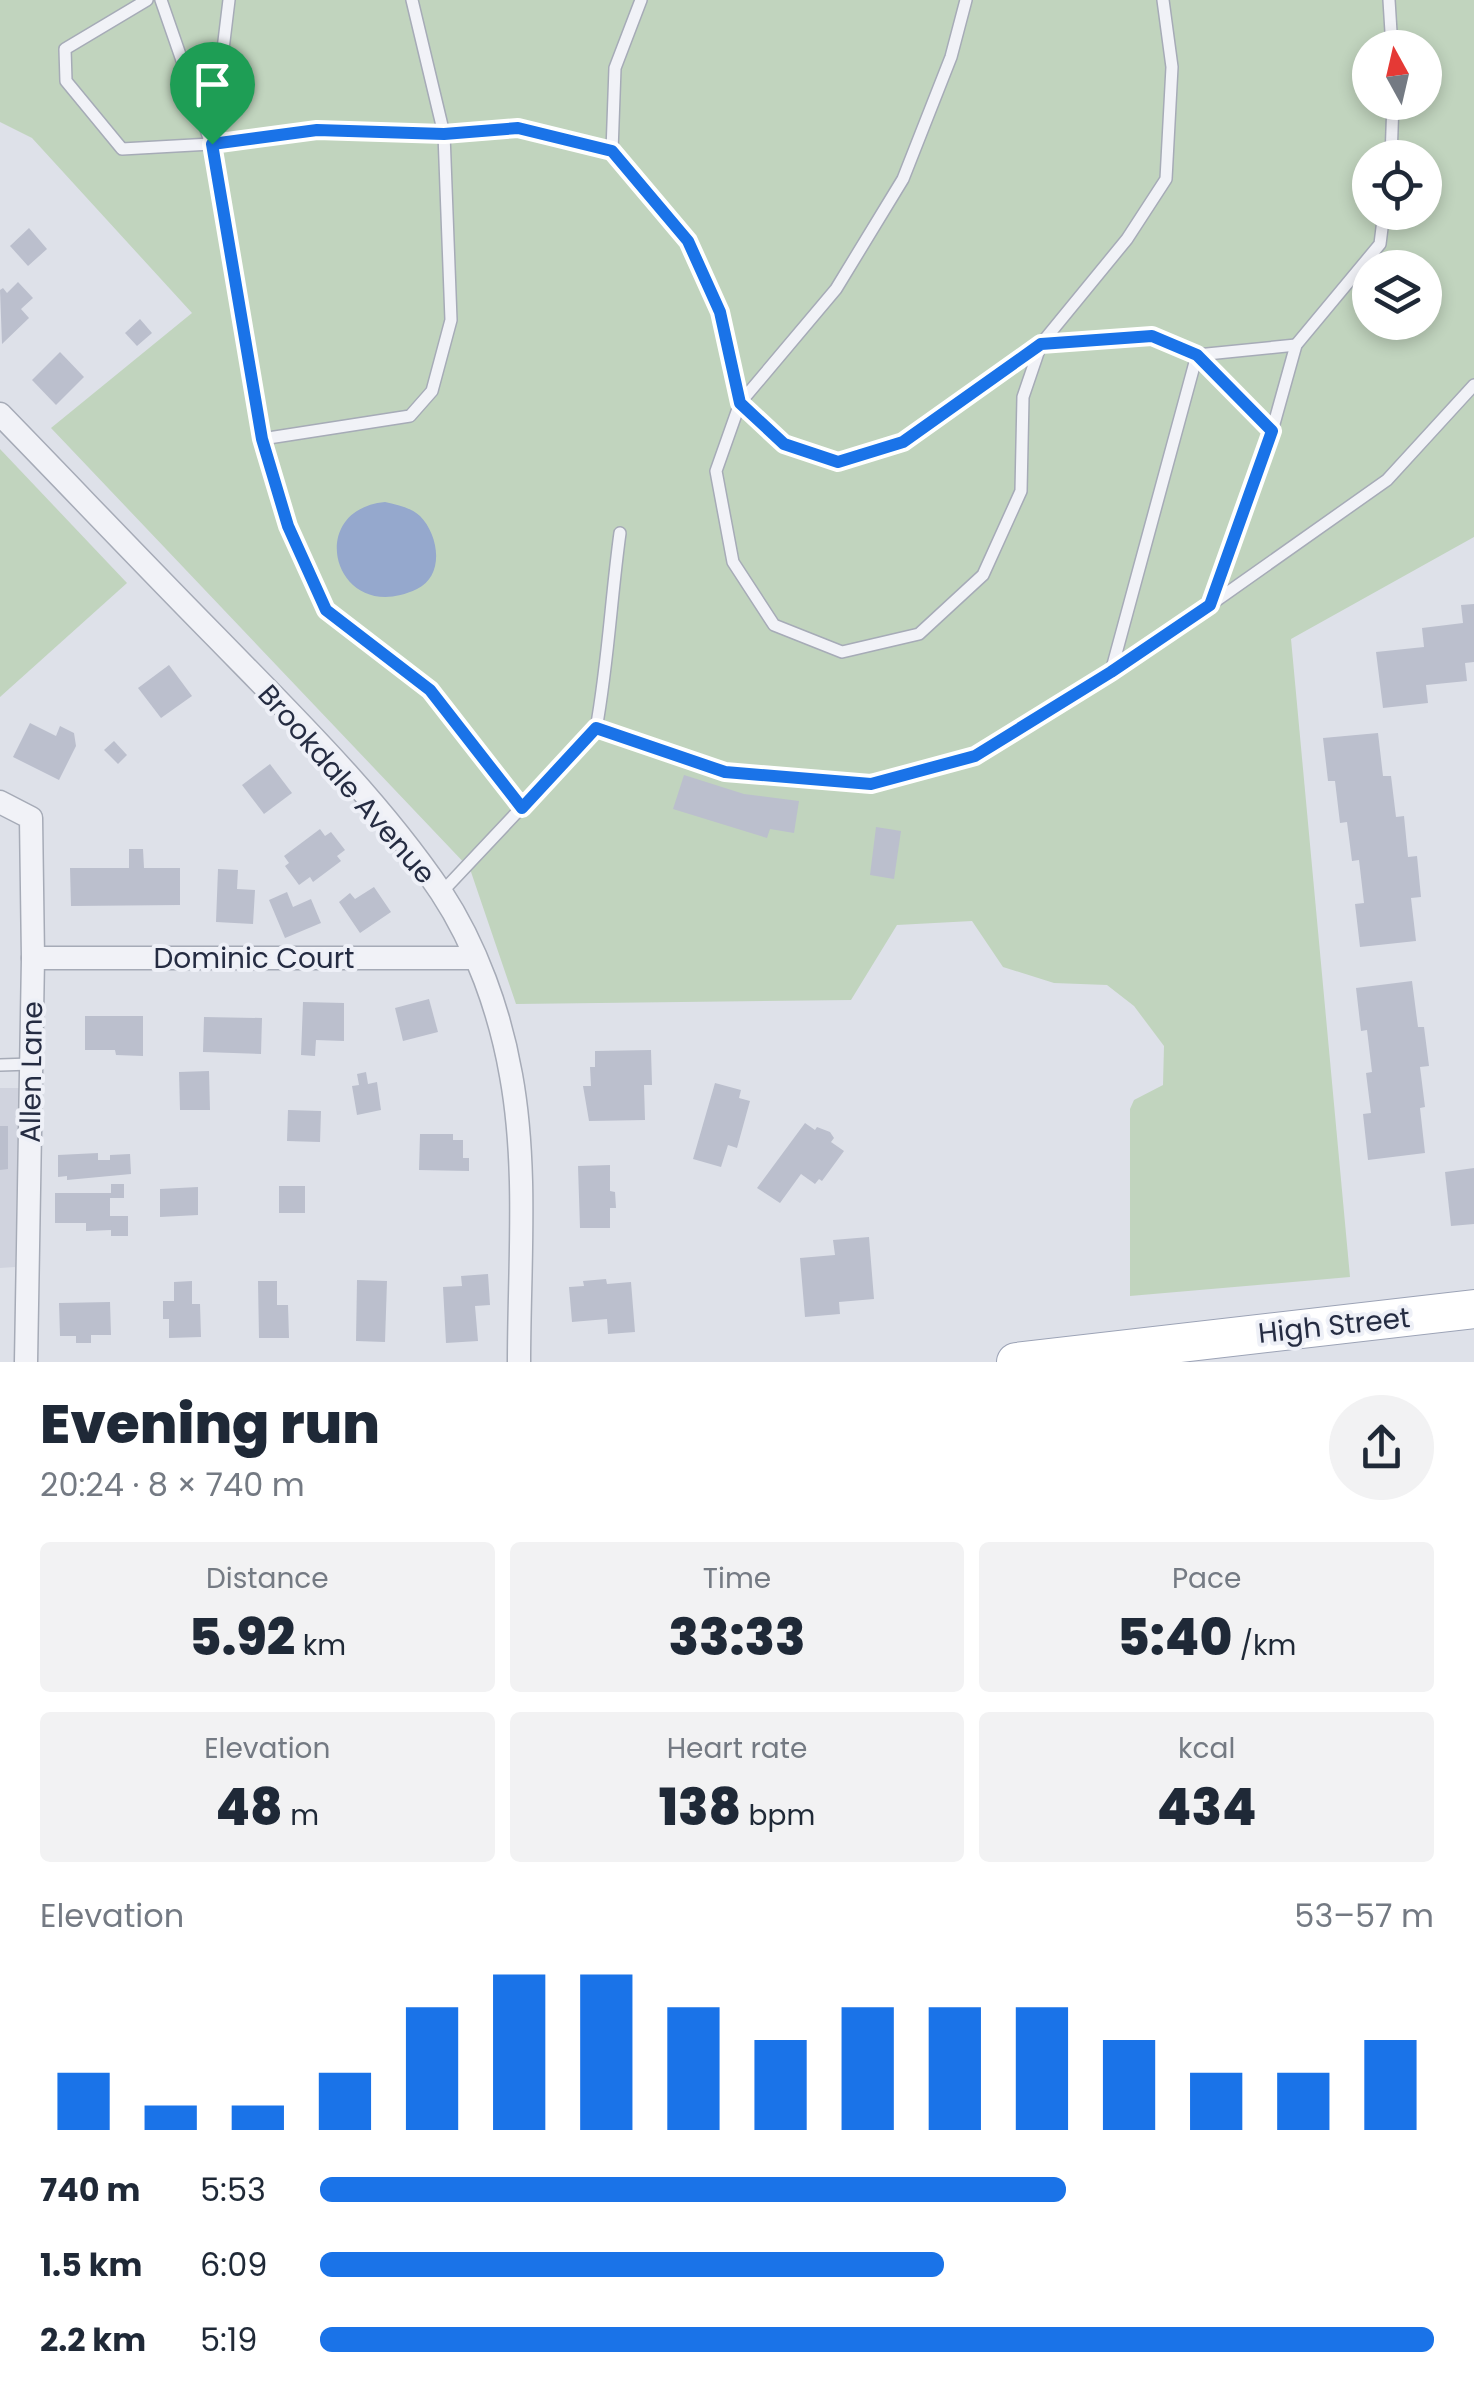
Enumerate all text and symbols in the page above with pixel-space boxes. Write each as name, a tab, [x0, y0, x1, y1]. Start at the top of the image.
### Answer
north arrow	[1352, 30, 1442, 120]
map controls	[1352, 30, 1442, 340]
pin	[170, 42, 255, 145]
icon: arrive	[185, 57, 240, 112]
button: locate	[1352, 140, 1442, 230]
button: layers	[1352, 250, 1442, 340]
street label: Brookdale Avenue	[249, 676, 444, 892]
street label: Dominic Court	[154, 939, 354, 978]
street label: Allen Lane	[11, 1001, 52, 1143]
street label: High Street	[1256, 1298, 1412, 1353]
text: Evening run	[40, 1385, 380, 1462]
button: share	[1329, 1395, 1434, 1500]
text: 20:24 · 8 × 740 m	[40, 1462, 305, 1507]
text: Distance	[206, 1559, 329, 1598]
text: Time	[703, 1559, 771, 1598]
text: Pace	[1172, 1559, 1241, 1598]
text: 5.92	[189, 1602, 295, 1673]
text: 33:33	[668, 1602, 806, 1673]
text: 5:40	[1117, 1602, 1232, 1673]
text: km	[295, 1626, 346, 1665]
text: /km	[1232, 1626, 1296, 1665]
text: Elevation	[204, 1729, 330, 1768]
text: Heart rate	[667, 1729, 807, 1768]
text: kcal	[1178, 1729, 1235, 1768]
text: 48	[216, 1772, 283, 1843]
text: 138	[659, 1772, 741, 1843]
text: 434	[1157, 1772, 1256, 1843]
text: m	[283, 1796, 319, 1835]
text: bpm	[741, 1796, 815, 1835]
text: Elevation	[40, 1893, 184, 1938]
text: 53–57 m	[1294, 1893, 1434, 1938]
text: 740 m	[40, 2167, 140, 2212]
text: 5:53	[200, 2167, 266, 2212]
text: 1.5 km	[40, 2242, 142, 2287]
text: 6:09	[200, 2242, 267, 2287]
text: 2.2 km	[40, 2317, 146, 2362]
text: 5:19	[200, 2317, 257, 2362]

